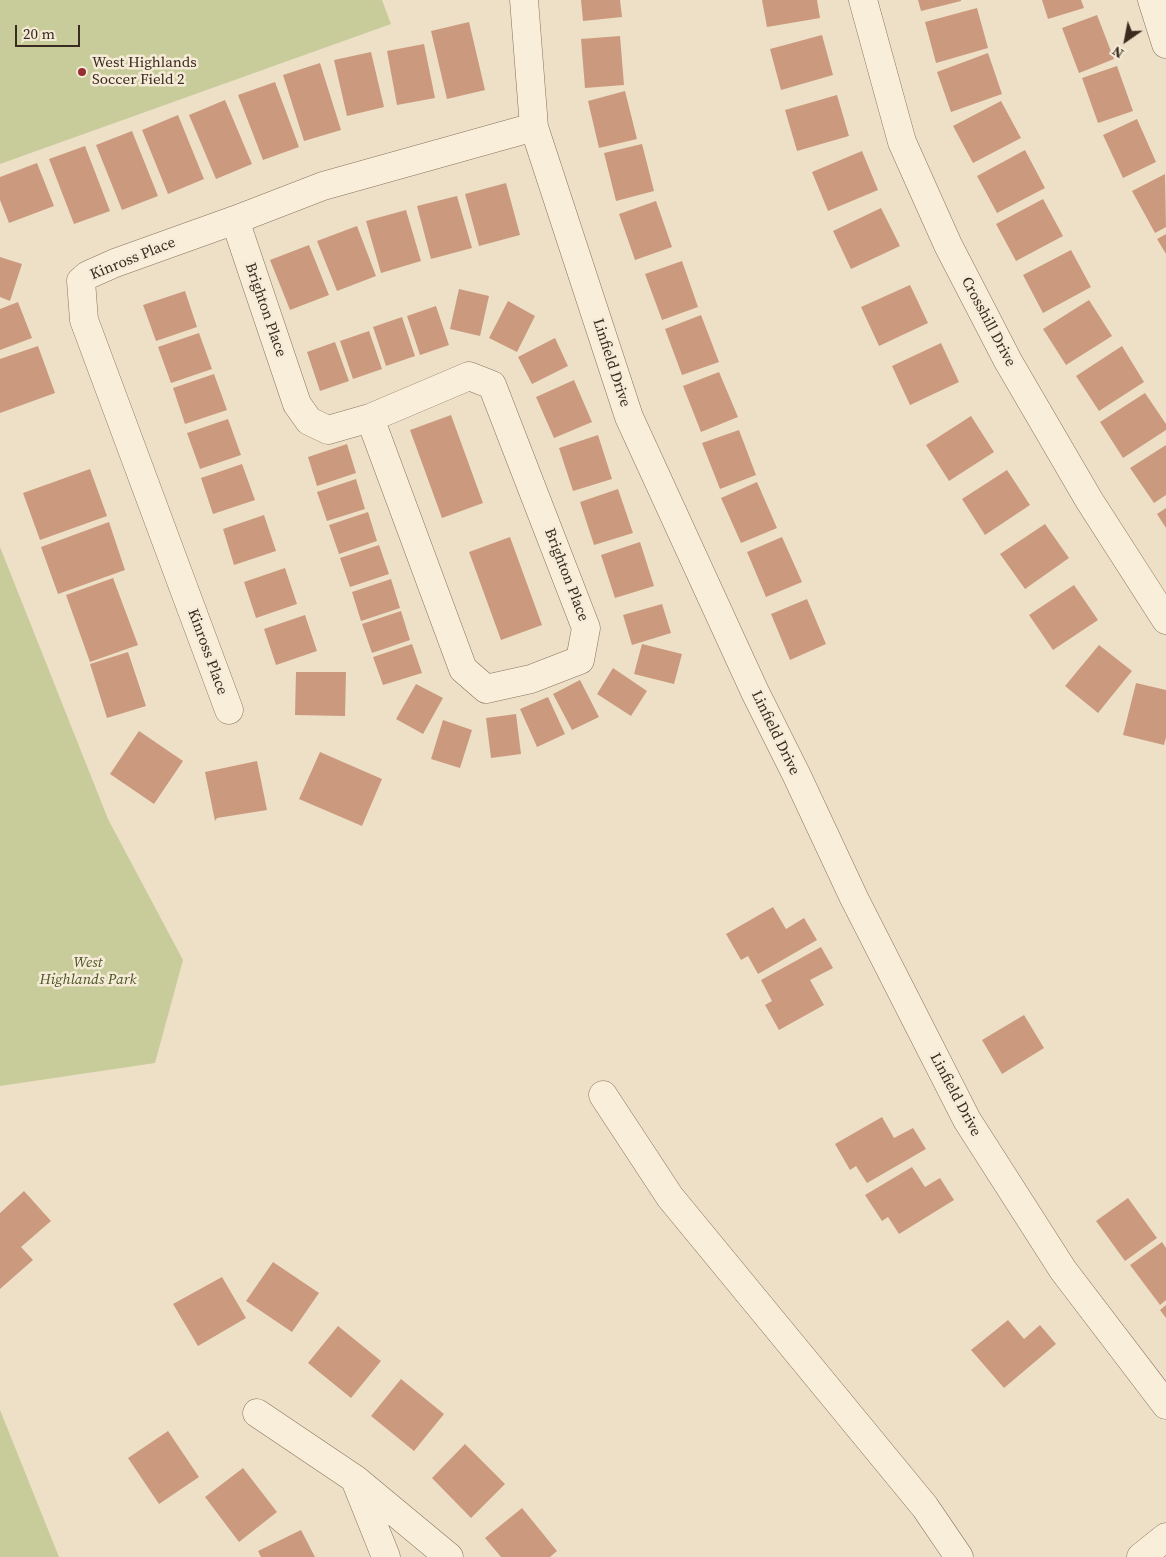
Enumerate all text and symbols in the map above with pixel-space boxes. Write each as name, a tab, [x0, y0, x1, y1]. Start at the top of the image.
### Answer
scale bar	[18, 15, 82, 47]
north arrow	[1101, 15, 1151, 65]
text: 20 m	[23, 23, 55, 44]
text: N	[1108, 41, 1128, 64]
place label: West Highlands Soccer Field 2	[92, 54, 197, 89]
marker: West Highlands Soccer Field 2	[76, 66, 88, 78]
street label: Kinross Place	[88, 234, 178, 284]
street label: Brighton Place	[240, 261, 290, 359]
street label: Crosshill Drive	[957, 274, 1019, 370]
street label: Linfield Drive	[588, 317, 634, 409]
street label: Brighton Place	[540, 526, 592, 624]
street label: Kinross Place	[183, 607, 231, 697]
street label: Linfield Drive	[747, 688, 803, 778]
park label: West Highlands Park	[39, 954, 137, 989]
street label: Linfield Drive	[926, 1050, 984, 1140]

